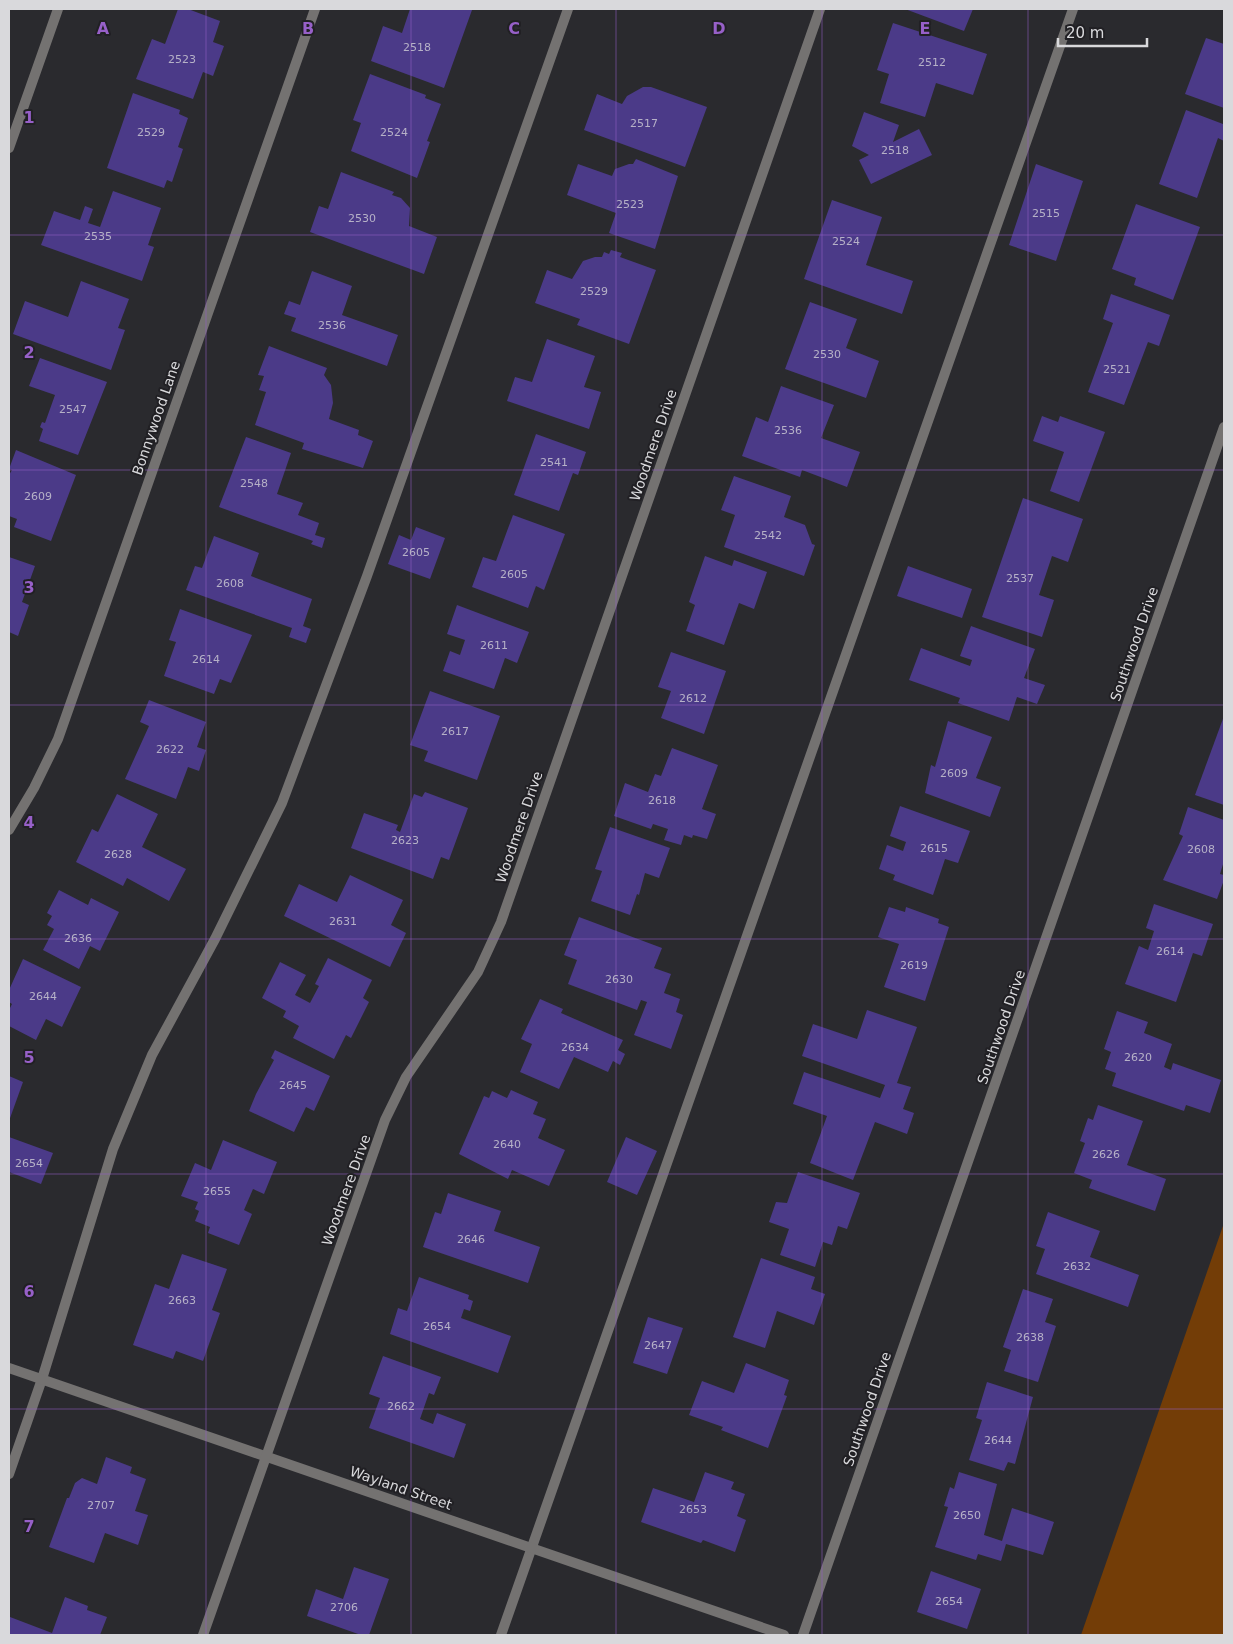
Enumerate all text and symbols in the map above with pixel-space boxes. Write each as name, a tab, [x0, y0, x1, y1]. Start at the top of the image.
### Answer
scale bar	[1058, 15, 1147, 47]
text: A	[97, 19, 110, 38]
text: B	[302, 19, 314, 38]
text: C	[508, 19, 520, 38]
text: D	[712, 19, 726, 38]
text: E	[920, 19, 930, 38]
text: 20 m	[1066, 24, 1104, 42]
house number: 2518	[403, 41, 431, 54]
house number: 2523	[168, 53, 196, 66]
house number: 2512	[918, 56, 946, 69]
text: 1	[23, 108, 35, 127]
house number: 2517	[630, 117, 658, 130]
house number: 2529	[137, 126, 165, 139]
house number: 2524	[380, 126, 408, 139]
house number: 2518	[881, 144, 909, 157]
house number: 2523	[616, 198, 644, 211]
house number: 2515	[1032, 207, 1060, 220]
house number: 2530	[348, 212, 376, 225]
house number: 2535	[84, 230, 112, 243]
house number: 2524	[832, 235, 860, 248]
house number: 2529	[580, 285, 608, 298]
house number: 2536	[318, 319, 346, 332]
text: 2	[23, 343, 35, 362]
house number: 2530	[813, 348, 841, 361]
street label: Bonnywood Lane	[129, 359, 183, 477]
house number: 2521	[1103, 363, 1131, 376]
street label: Woodmere Drive	[626, 387, 680, 503]
house number: 2547	[59, 403, 87, 416]
house number: 2536	[774, 424, 802, 437]
house number: 2541	[540, 456, 568, 469]
house number: 2548	[240, 477, 268, 490]
house number: 2609	[24, 490, 52, 503]
house number: 2542	[754, 529, 782, 542]
house number: 2605	[402, 546, 430, 559]
house number: 2605	[500, 568, 528, 581]
house number: 2537	[1006, 572, 1034, 585]
house number: 2608	[216, 577, 244, 590]
text: 3	[23, 578, 35, 597]
street label: Southwood Drive	[1107, 585, 1161, 703]
house number: 2611	[480, 639, 508, 652]
house number: 2614	[192, 653, 220, 666]
house number: 2612	[679, 692, 707, 705]
house number: 2617	[441, 725, 469, 738]
house number: 2622	[156, 743, 184, 756]
house number: 2609	[940, 767, 968, 780]
street label: Woodmere Drive	[492, 769, 546, 885]
house number: 2618	[648, 794, 676, 807]
text: 4	[23, 813, 35, 832]
house number: 2623	[391, 834, 419, 847]
house number: 2615	[920, 842, 948, 855]
house number: 2608	[1187, 843, 1215, 856]
house number: 2628	[104, 848, 132, 861]
house number: 2631	[329, 915, 357, 928]
house number: 2636	[64, 932, 92, 945]
house number: 2614	[1156, 945, 1184, 958]
house number: 2619	[900, 959, 928, 972]
street label: Southwood Drive	[974, 968, 1028, 1086]
house number: 2630	[605, 973, 633, 986]
house number: 2644	[29, 990, 57, 1003]
house number: 2634	[561, 1041, 589, 1054]
text: 5	[23, 1048, 35, 1067]
house number: 2620	[1124, 1051, 1152, 1064]
house number: 2645	[279, 1079, 307, 1092]
street label: Woodmere Drive	[318, 1132, 374, 1248]
house number: 2640	[493, 1138, 521, 1151]
house number: 2626	[1092, 1148, 1120, 1161]
house number: 2654	[15, 1157, 43, 1170]
house number: 2655	[203, 1185, 231, 1198]
house number: 2646	[457, 1233, 485, 1246]
house number: 2632	[1063, 1260, 1091, 1273]
text: 6	[23, 1282, 35, 1301]
house number: 2663	[168, 1294, 196, 1307]
house number: 2654	[423, 1320, 451, 1333]
house number: 2638	[1016, 1331, 1044, 1344]
house number: 2647	[644, 1339, 672, 1352]
street label: Southwood Drive	[840, 1350, 894, 1468]
house number: 2662	[387, 1400, 415, 1413]
house number: 2644	[984, 1434, 1012, 1447]
street label: Wayland Street	[348, 1463, 455, 1513]
house number: 2707	[87, 1499, 115, 1512]
house number: 2653	[679, 1503, 707, 1516]
house number: 2650	[953, 1509, 981, 1522]
text: 7	[23, 1517, 35, 1536]
house number: 2654	[935, 1595, 963, 1608]
house number: 2706	[330, 1601, 358, 1614]

